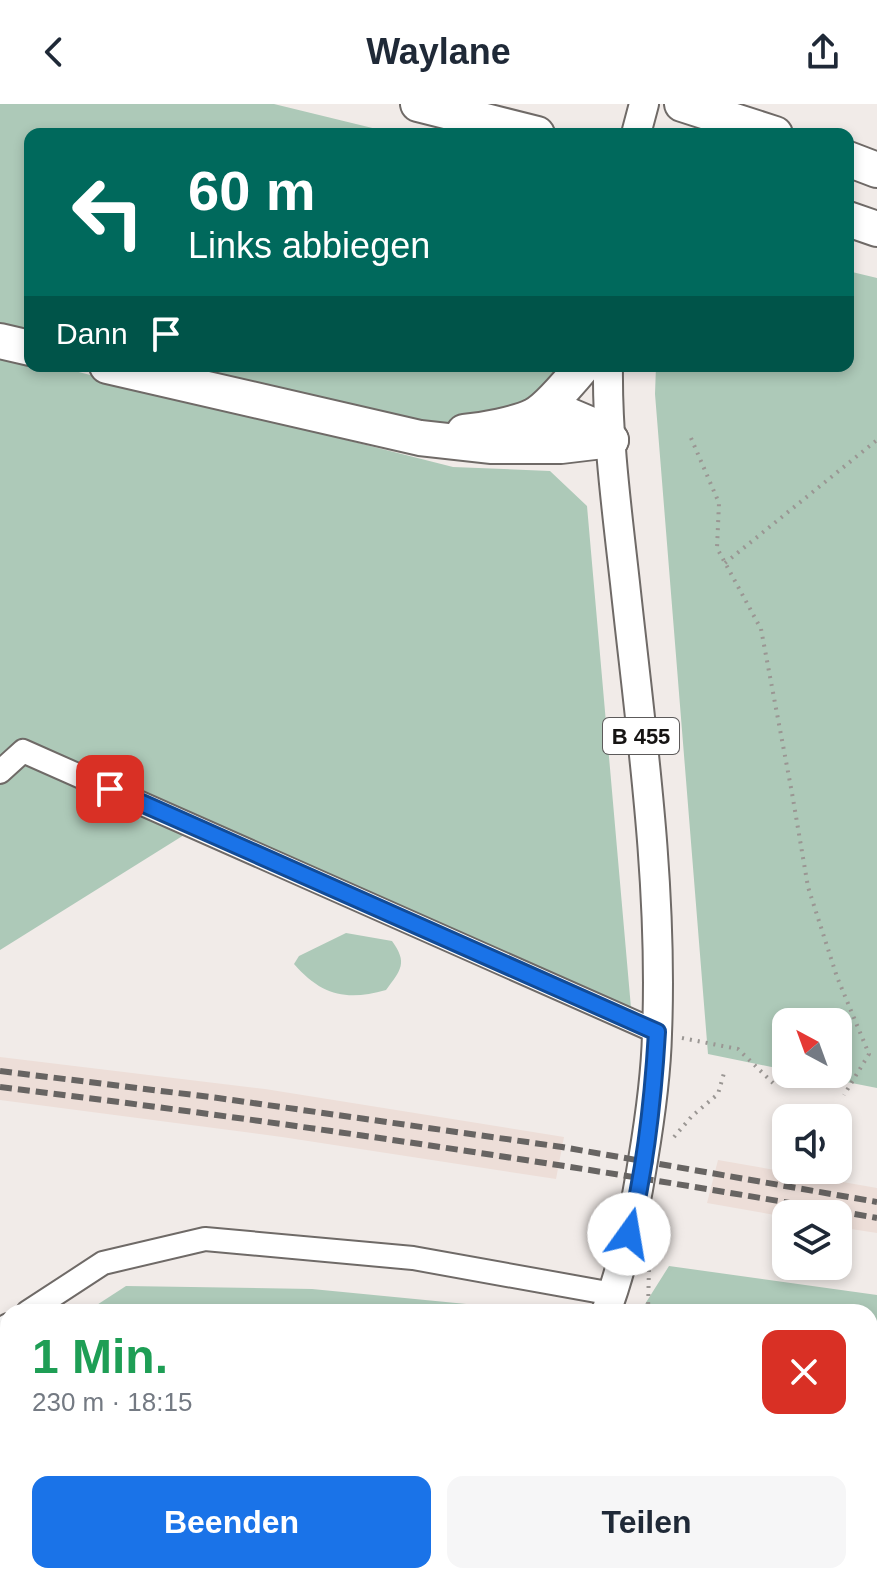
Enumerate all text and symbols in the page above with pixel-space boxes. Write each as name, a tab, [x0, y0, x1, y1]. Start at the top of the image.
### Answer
icon: back	[32, 30, 76, 74]
icon: share	[801, 30, 845, 74]
text: Waylane	[366, 31, 511, 72]
text: 60 m	[188, 159, 316, 222]
icon: left	[56, 160, 160, 264]
text: Links abbiegen	[188, 225, 430, 266]
icon: arrive	[144, 312, 188, 356]
text: Dann	[56, 317, 128, 350]
road number: B 455	[603, 718, 679, 754]
pin	[76, 755, 144, 823]
icon: arrive	[88, 767, 132, 811]
north arrow	[772, 1008, 852, 1088]
map controls	[772, 1008, 852, 1280]
button: sound	[772, 1104, 852, 1184]
position arrow	[587, 1192, 671, 1276]
button: layers	[772, 1200, 852, 1280]
text: 1 Min.	[32, 1330, 168, 1383]
button: close	[762, 1330, 846, 1414]
text: 230 m · 18:15	[32, 1387, 192, 1417]
button: Beenden	[32, 1476, 431, 1568]
button: Teilen	[447, 1476, 846, 1568]

